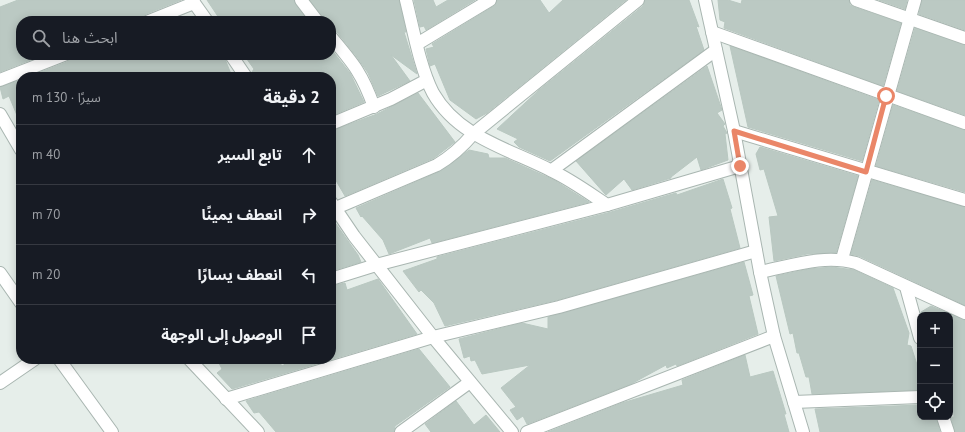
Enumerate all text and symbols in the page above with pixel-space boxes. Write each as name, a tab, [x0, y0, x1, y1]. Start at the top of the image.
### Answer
search box	[16, 16, 336, 60]
icon: search	[30, 27, 52, 49]
text: ابحث هنا	[62, 28, 118, 47]
text: 2 دقيقة	[263, 86, 320, 108]
route start	[877, 87, 895, 105]
text: سيرًا · 130 m	[32, 89, 101, 106]
icon: ahead	[298, 144, 320, 166]
text: تابع السير	[218, 145, 282, 164]
text: 40 m	[32, 146, 60, 163]
route end	[731, 157, 749, 175]
icon: right	[298, 204, 320, 226]
text: انعطف يمينًا	[202, 205, 282, 224]
text: 70 m	[32, 206, 60, 223]
icon: left	[298, 264, 320, 286]
text: انعطف يسارًا	[198, 265, 282, 284]
text: 20 m	[32, 266, 60, 283]
map controls	[917, 312, 953, 420]
button: +	[917, 312, 953, 348]
icon: arrive	[298, 324, 320, 346]
text: الوصول إلى الوجهة	[161, 325, 282, 344]
button: −	[917, 348, 953, 384]
button: locate	[917, 384, 953, 420]

